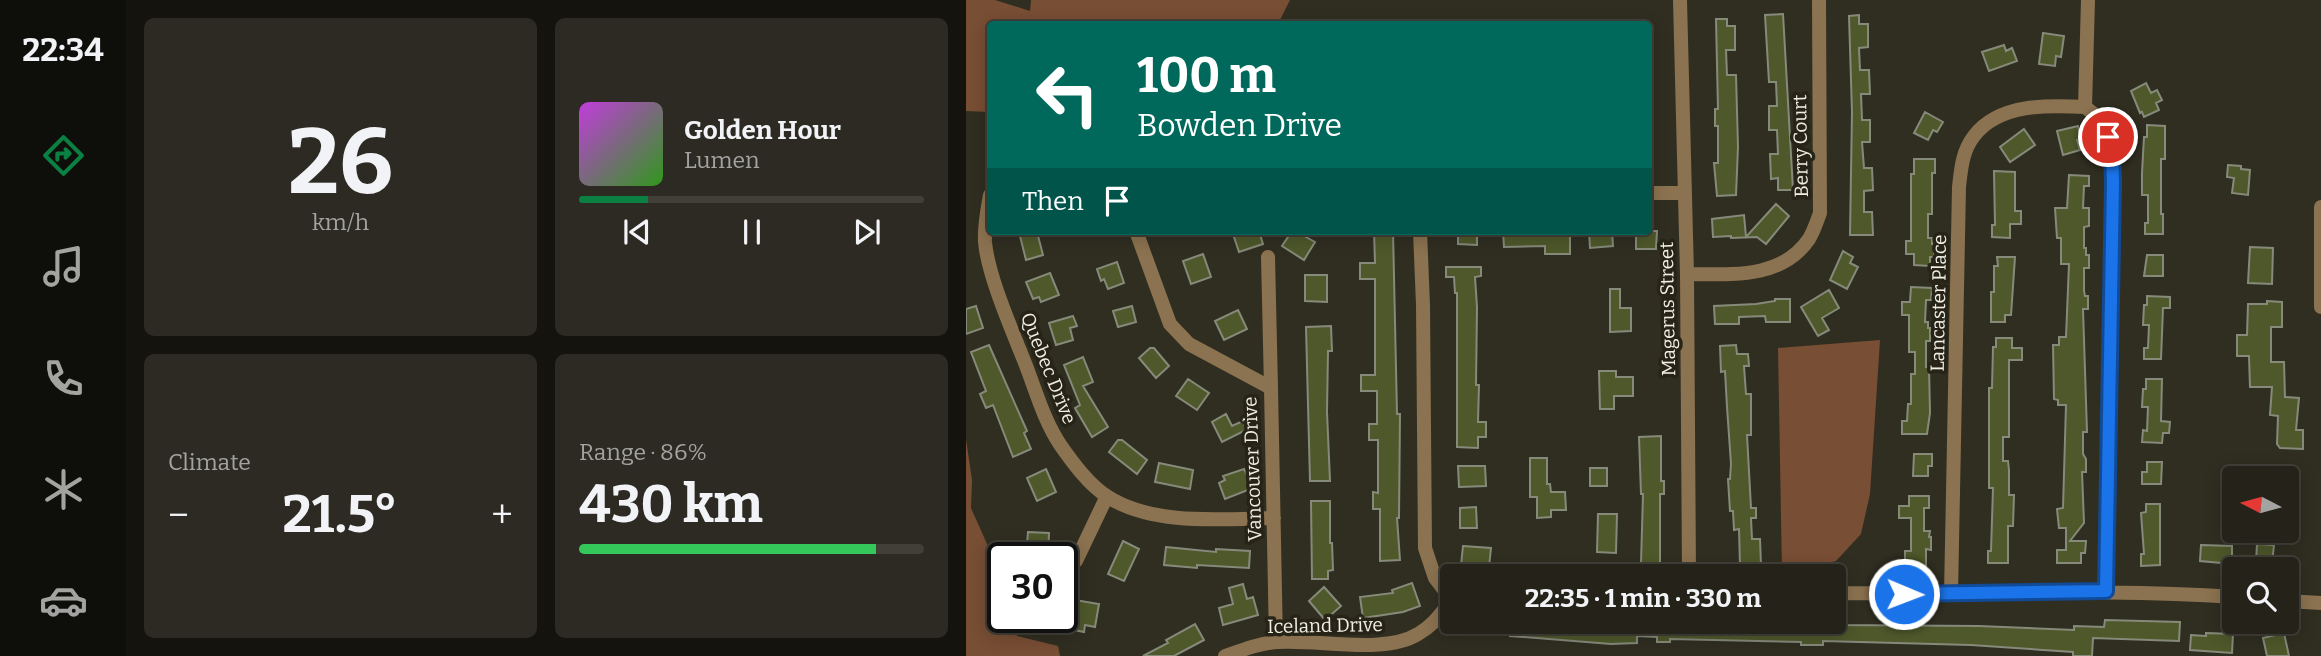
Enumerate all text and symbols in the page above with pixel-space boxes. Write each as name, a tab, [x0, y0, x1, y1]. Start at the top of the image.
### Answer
text: 22:34	[22, 31, 104, 69]
text: 100 m	[1137, 46, 1276, 105]
icon: left	[1022, 49, 1113, 140]
street label: Berry Court	[1788, 94, 1813, 198]
text: Bowden Drive	[1137, 106, 1342, 144]
pin	[2078, 107, 2138, 167]
text: 26	[288, 108, 393, 217]
text: Golden Hour	[684, 115, 841, 146]
icon: arrive	[2089, 118, 2127, 156]
icon: directions	[39, 131, 88, 180]
text: Lumen	[684, 146, 760, 174]
icon: arrive	[1098, 182, 1136, 220]
text: Then	[1022, 186, 1084, 217]
text: km/h	[312, 208, 369, 236]
icon: previous	[618, 213, 656, 251]
icon: pause	[733, 213, 771, 251]
icon: next	[848, 213, 886, 251]
street label: Lancaster Place	[1926, 234, 1951, 372]
street label: Magerus Street	[1655, 241, 1680, 376]
icon: music	[39, 242, 88, 291]
street label: Quebec Drive	[1016, 309, 1081, 427]
icon: phone	[39, 354, 88, 403]
street label: Vancouver Drive	[1238, 396, 1267, 542]
text: Range · 86%	[579, 438, 707, 466]
text: Climate	[168, 448, 251, 476]
icon: climate	[39, 465, 88, 514]
north arrow	[2222, 466, 2300, 542]
map controls	[2222, 466, 2299, 634]
text: 430 km	[579, 473, 763, 536]
text: 21.5°	[283, 483, 398, 546]
text: −	[168, 492, 189, 538]
text: +	[491, 492, 513, 538]
speed limit sign: 30	[987, 542, 1078, 633]
position arrow	[1867, 557, 1941, 631]
button: search	[2222, 557, 2299, 634]
icon: car	[39, 576, 88, 625]
text: 22:35 · 1 min · 330 m	[1525, 583, 1761, 614]
street label: Iceland Drive	[1267, 613, 1383, 638]

